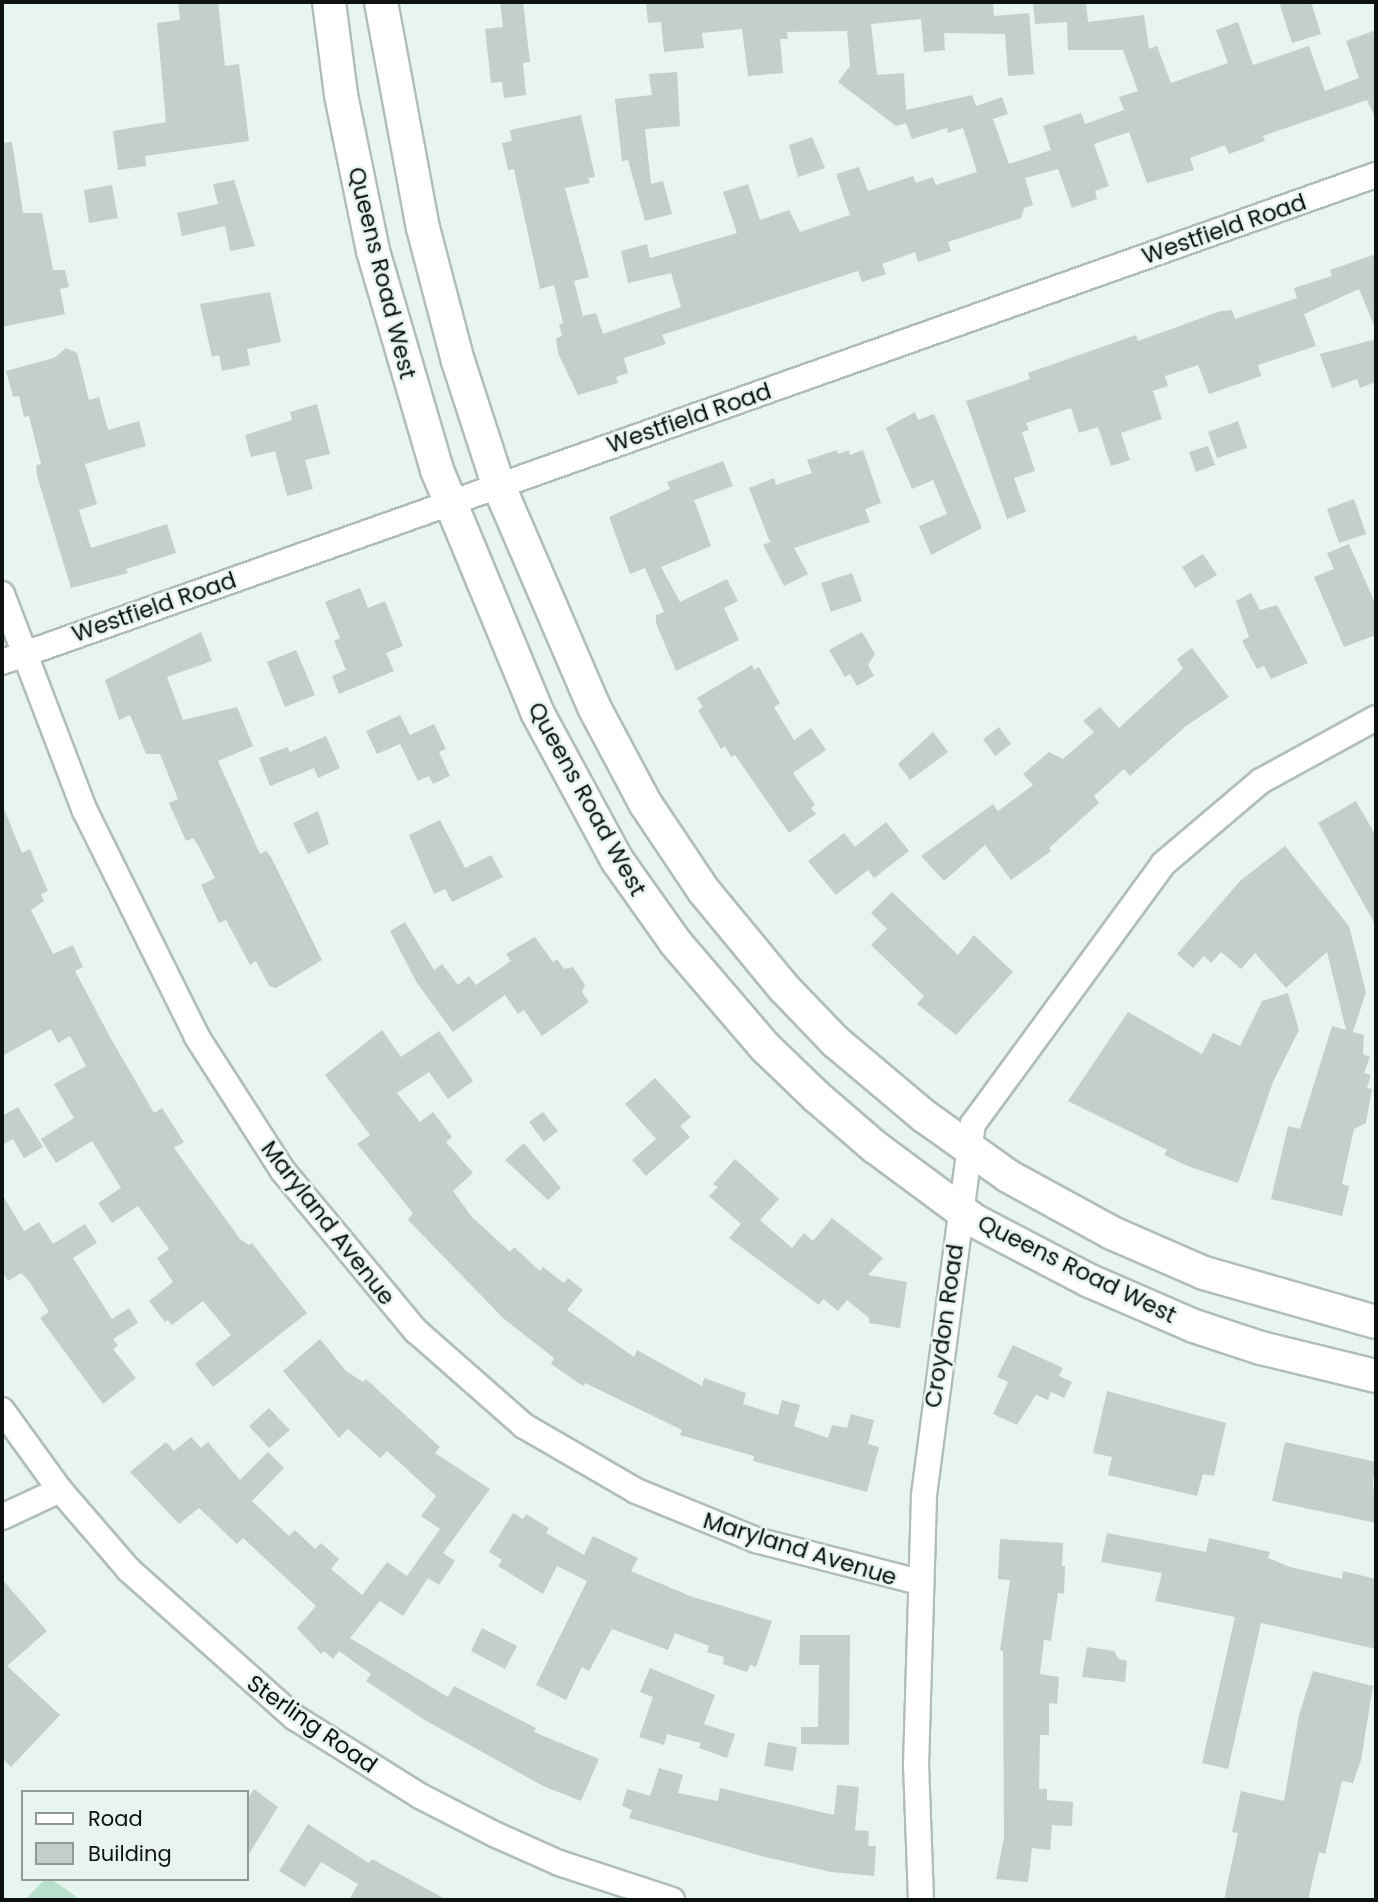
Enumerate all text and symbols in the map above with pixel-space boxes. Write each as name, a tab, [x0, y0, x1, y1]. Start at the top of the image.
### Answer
street label: Queens Road West	[342, 164, 422, 382]
street label: Westfield Road	[1138, 188, 1310, 270]
street label: Westfield Road	[603, 377, 775, 459]
street label: Westfield Road	[68, 566, 240, 648]
street label: Queens Road West	[522, 697, 652, 901]
street label: Maryland Avenue	[255, 1135, 401, 1311]
street label: Queens Road West	[973, 1209, 1181, 1329]
street label: Croydon Road	[919, 1242, 969, 1410]
street label: Maryland Avenue	[700, 1506, 900, 1592]
street label: Sterling Road	[242, 1669, 382, 1779]
legend	[21, 1790, 248, 1881]
text: Road	[88, 1804, 143, 1833]
text: Building	[88, 1839, 172, 1868]

